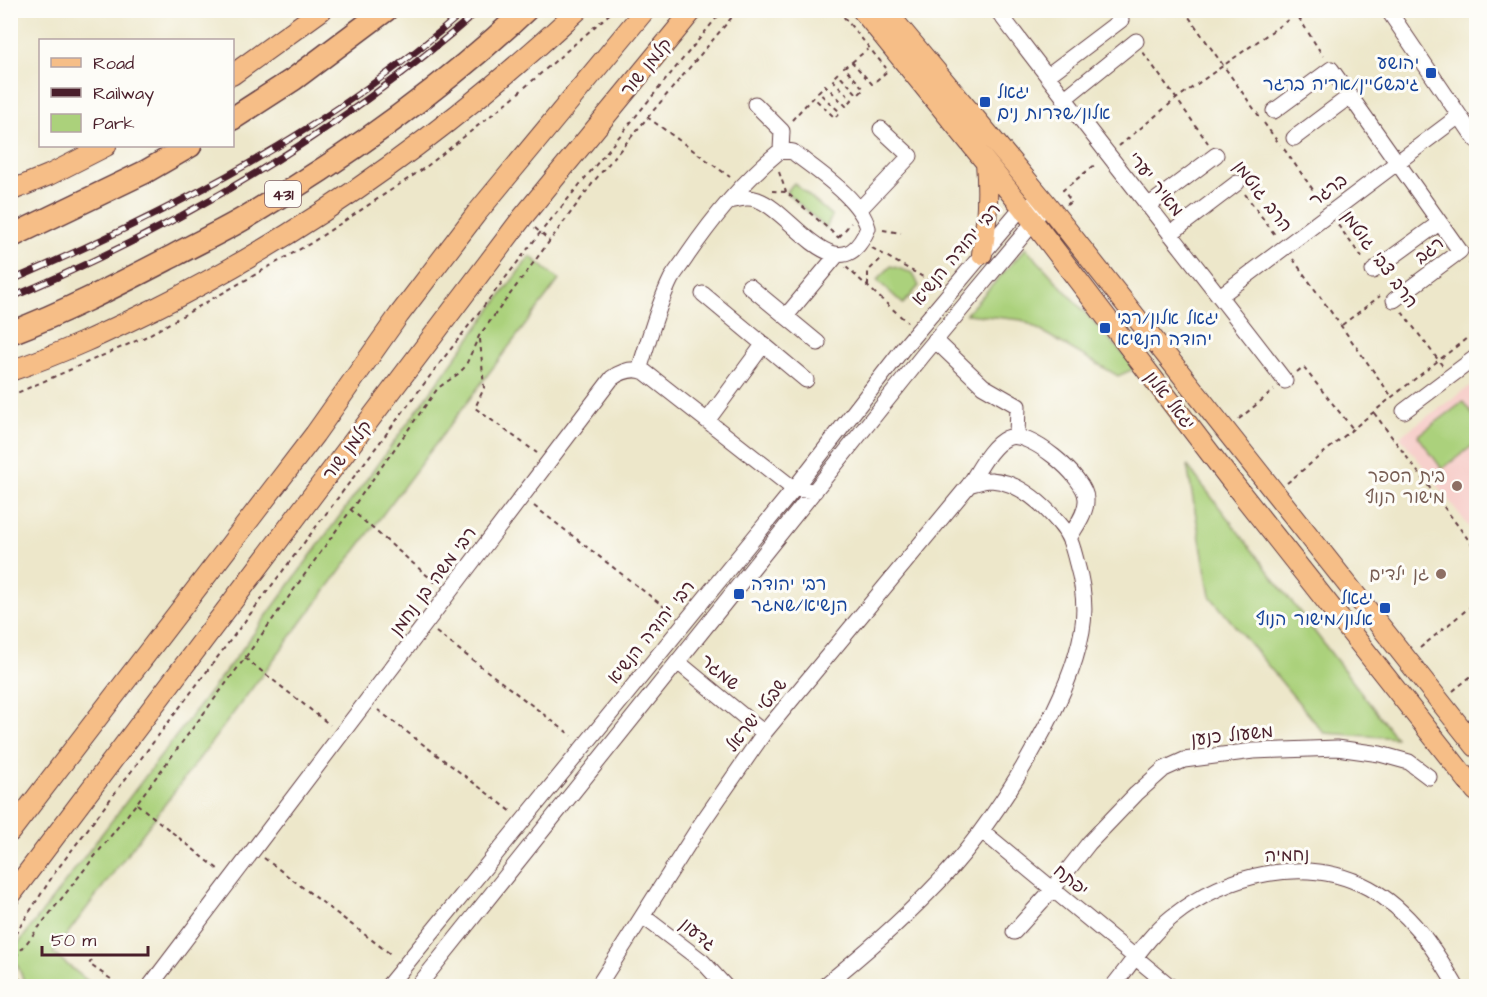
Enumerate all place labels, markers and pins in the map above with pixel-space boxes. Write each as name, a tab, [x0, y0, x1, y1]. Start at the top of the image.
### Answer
place label: יהושע גיבשטיין/אריה ברגר	[1263, 51, 1419, 97]
marker: יהושע גיבשטיין/אריה ברגר	[1424, 66, 1438, 80]
place label: יגאל אלון/שדרות נים	[997, 80, 1111, 126]
marker: יגאל אלון/שדרות נים	[978, 95, 992, 109]
place label: יגאל אלון/רבי יהודה הנשיא	[1117, 306, 1219, 352]
marker: יגאל אלון/רבי יהודה הנשיא	[1098, 321, 1112, 335]
place label: בית הספר מישור הנוף	[1365, 464, 1445, 510]
marker: בית הספר מישור הנוף	[1450, 479, 1464, 493]
place label: גן ילדים	[1369, 562, 1429, 587]
marker: גן ילדים	[1434, 567, 1448, 581]
place label: רבי יהודה הנשיא/שמגר	[751, 572, 848, 618]
place label: יגאל אלון/מישור הנוף	[1256, 586, 1373, 632]
marker: רבי יהודה הנשיא/שמגר	[732, 587, 746, 601]
marker: יגאל אלון/מישור הנוף	[1378, 601, 1392, 615]

